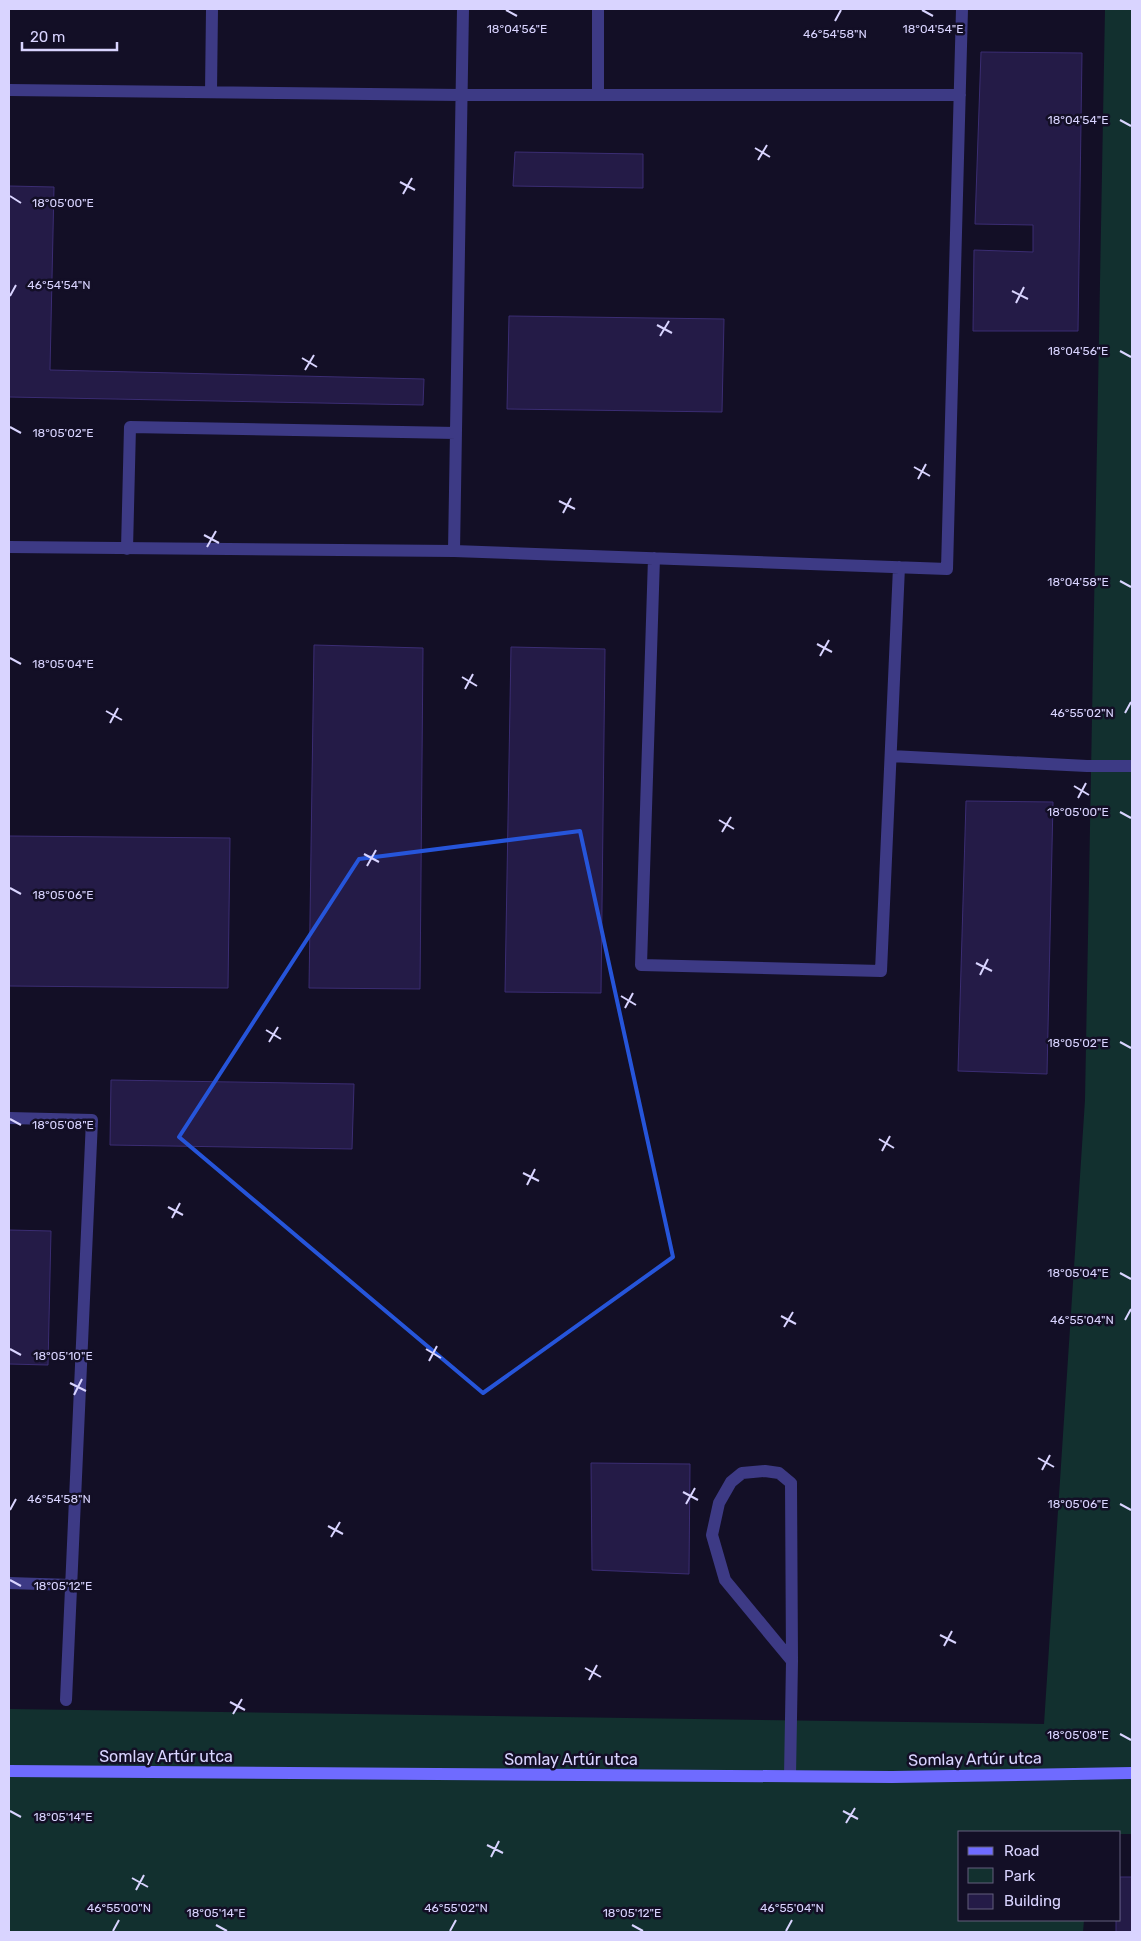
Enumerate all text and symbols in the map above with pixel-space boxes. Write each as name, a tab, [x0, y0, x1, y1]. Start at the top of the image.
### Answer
scale bar	[22, 20, 118, 52]
text: 18°04'56"E	[487, 22, 547, 36]
text: 18°04'54"E	[903, 22, 963, 36]
text: 46°54'58"N	[803, 27, 867, 41]
text: 20 m	[30, 28, 65, 46]
text: 18°04'54"E	[1048, 113, 1108, 127]
text: 18°05'00"E	[32, 196, 94, 210]
text: 46°54'54"N	[27, 278, 91, 292]
text: 18°04'56"E	[1048, 344, 1108, 358]
text: 18°05'02"E	[32, 426, 94, 440]
text: 18°04'58"E	[1047, 575, 1109, 589]
text: 18°05'04"E	[32, 657, 94, 671]
text: 46°55'02"N	[1050, 706, 1114, 720]
text: 18°05'00"E	[1047, 805, 1109, 819]
text: 18°05'06"E	[33, 888, 93, 902]
text: 18°05'02"E	[1047, 1036, 1109, 1050]
text: 18°05'08"E	[32, 1118, 94, 1132]
text: 18°05'04"E	[1047, 1266, 1109, 1280]
text: 46°55'04"N	[1050, 1313, 1114, 1327]
text: 18°05'10"E	[33, 1349, 93, 1363]
text: 46°54'58"N	[27, 1492, 91, 1506]
text: 18°05'06"E	[1048, 1497, 1108, 1511]
text: 18°05'12"E	[34, 1579, 92, 1593]
text: 18°05'08"E	[1047, 1728, 1109, 1742]
street label: Somlay Artúr utca	[99, 1747, 233, 1766]
street label: Somlay Artúr utca	[908, 1748, 1042, 1770]
street label: Somlay Artúr utca	[504, 1750, 638, 1769]
text: 18°05'14"E	[34, 1810, 92, 1824]
legend	[958, 1831, 1121, 1921]
text: Road	[1004, 1842, 1040, 1860]
text: Park	[1004, 1867, 1035, 1885]
text: Building	[1004, 1892, 1061, 1910]
text: 46°55'00"N	[87, 1901, 151, 1915]
text: 46°55'02"N	[424, 1901, 488, 1915]
text: 46°55'04"N	[760, 1901, 824, 1915]
text: 18°05'14"E	[187, 1906, 245, 1920]
text: 18°05'12"E	[603, 1906, 661, 1920]

